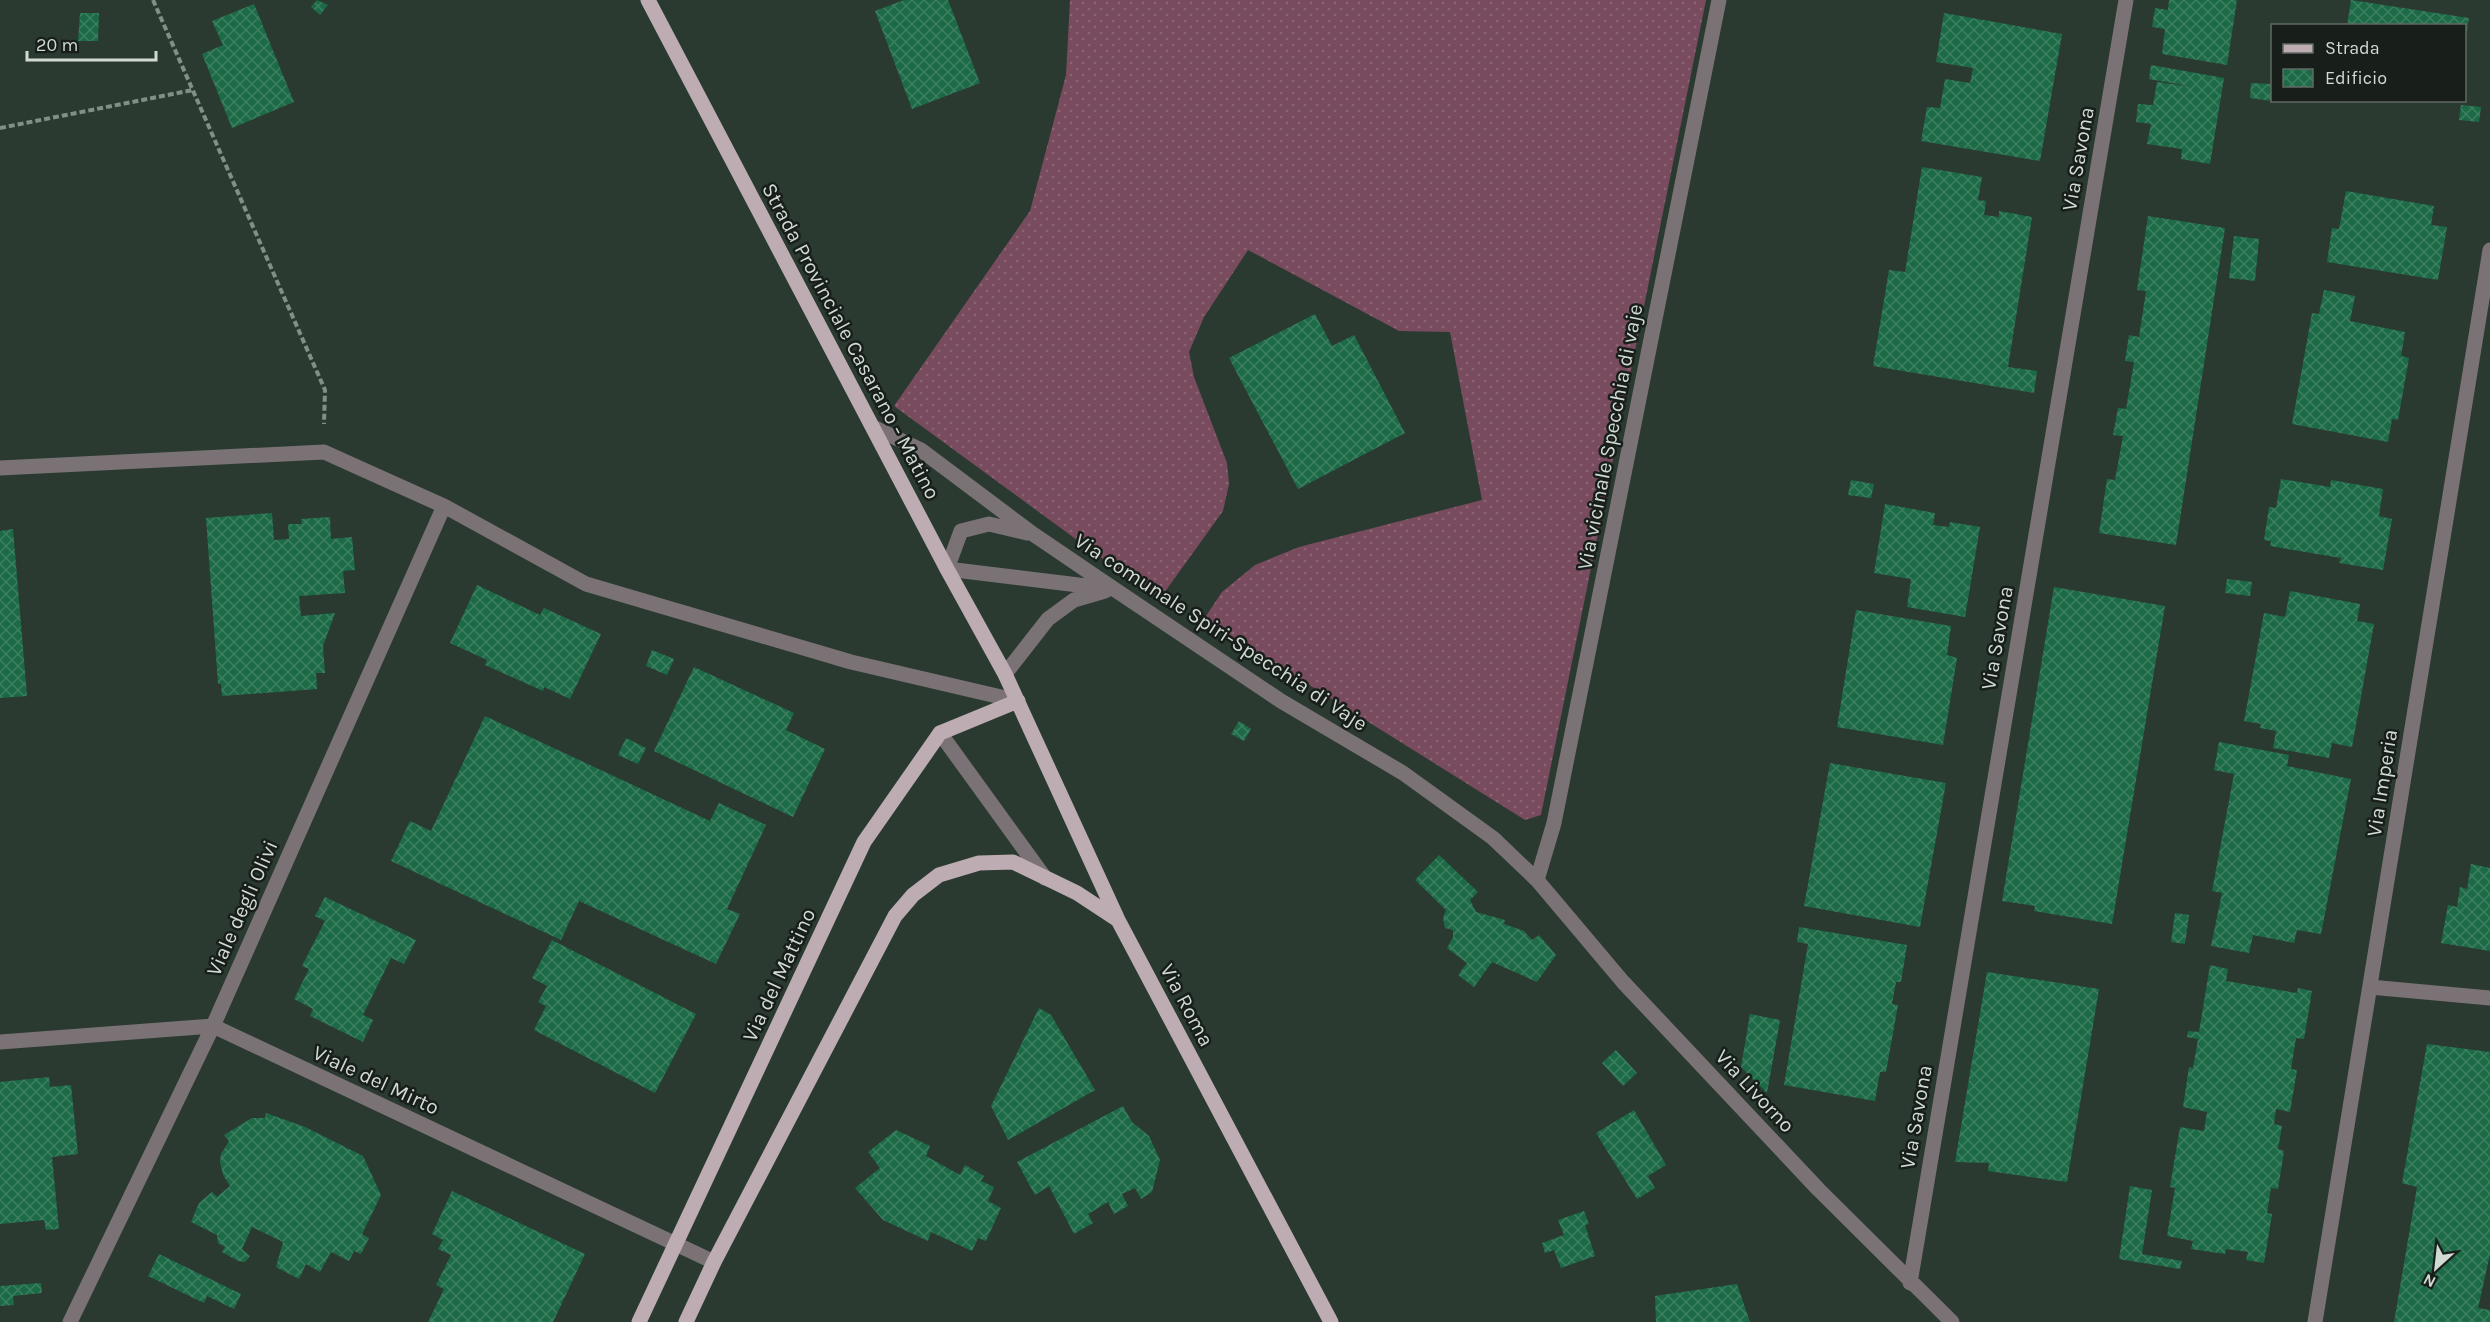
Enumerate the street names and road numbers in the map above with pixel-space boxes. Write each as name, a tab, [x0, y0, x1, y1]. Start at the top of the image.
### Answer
street label: Via Savona	[2057, 105, 2099, 213]
street label: Strada Provinciale Casarano - Matino	[757, 179, 945, 503]
street label: Via vicinale Specchia di vaje	[1572, 302, 1648, 572]
street label: Via comunale Spiri-Specchia di Vaje	[1070, 528, 1372, 736]
street label: Via Savona	[1976, 584, 2018, 692]
street label: Via Imperia	[2362, 727, 2402, 839]
street label: Viale degli Olivi	[201, 836, 283, 980]
street label: Via del Mattino	[738, 905, 820, 1045]
street label: Via Roma	[1155, 960, 1219, 1050]
street label: Viale del Mirto	[309, 1040, 443, 1120]
street label: Via Livorno	[1711, 1045, 1799, 1137]
street label: Via Savona	[1895, 1063, 1937, 1171]

